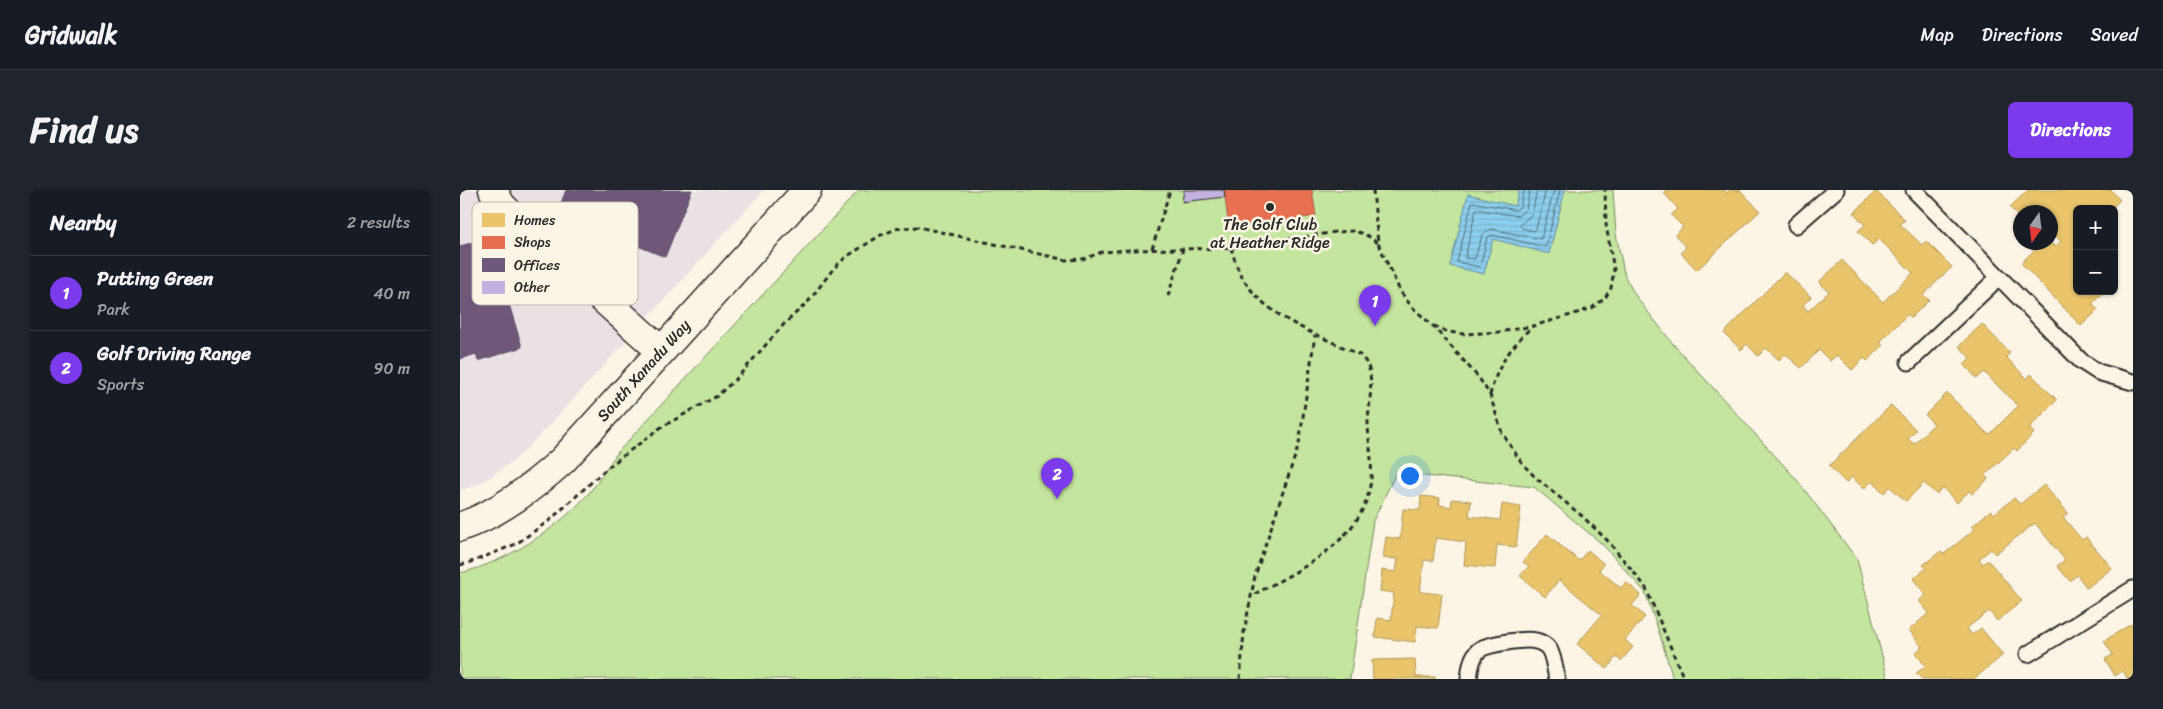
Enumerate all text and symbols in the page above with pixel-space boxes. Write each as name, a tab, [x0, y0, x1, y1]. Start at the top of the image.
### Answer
text: Gridwalk	[25, 14, 117, 56]
text: Map	[1921, 19, 1954, 51]
text: Directions	[1982, 19, 2063, 51]
text: Saved	[2091, 19, 2138, 51]
text: Find us	[30, 99, 138, 161]
button: Directions	[2008, 102, 2133, 158]
marker: The Golf Club at Heather Ridge	[1264, 201, 1276, 213]
legend	[472, 202, 638, 305]
text: Nearby	[50, 204, 116, 242]
north arrow	[2013, 205, 2058, 250]
map controls	[2073, 205, 2118, 295]
button: +	[2073, 205, 2118, 250]
text: 2 results	[347, 208, 410, 237]
text: Homes	[514, 208, 556, 233]
place label: The Golf Club at Heather Ridge	[1210, 210, 1330, 257]
text: Shops	[514, 230, 551, 255]
button: −	[2073, 250, 2118, 295]
text: Offices	[514, 253, 561, 278]
text: Putting Green	[97, 262, 213, 295]
text: Other	[514, 275, 551, 300]
text: 1	[63, 279, 69, 308]
text: 40 m	[373, 279, 410, 308]
pin: 1	[1359, 285, 1391, 326]
text: Park	[97, 295, 130, 324]
street label: South Xanadu Way	[589, 312, 698, 428]
text: Golf Driving Range	[97, 337, 251, 370]
text: 2	[61, 354, 71, 383]
text: 90 m	[374, 354, 410, 383]
text: Sports	[97, 370, 144, 399]
pin: 2	[1041, 458, 1073, 499]
your location	[1397, 463, 1423, 489]

